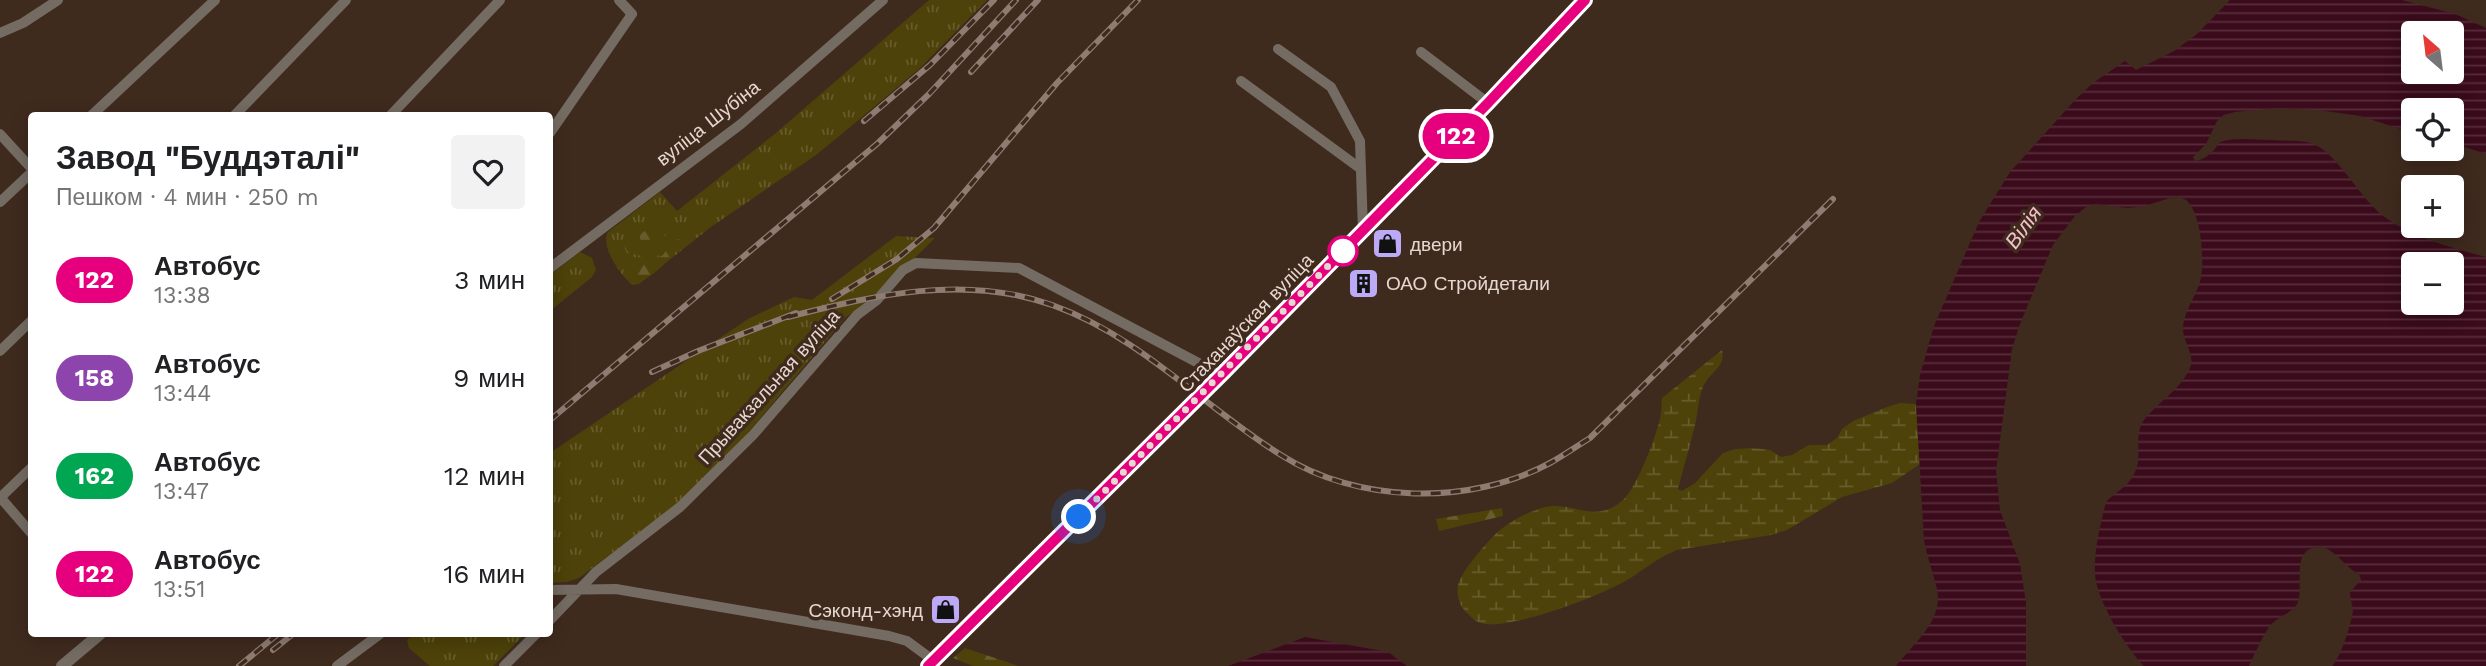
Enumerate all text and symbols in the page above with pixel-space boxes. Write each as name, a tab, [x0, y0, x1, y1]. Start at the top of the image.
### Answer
north arrow	[2401, 21, 2464, 84]
map controls	[2401, 21, 2464, 315]
street label: вуліца Шубіна	[652, 75, 765, 171]
button: locate	[2401, 98, 2464, 161]
line badge: 122	[1416, 113, 1496, 159]
text: 122	[1437, 122, 1475, 150]
button: heart	[451, 135, 525, 209]
text: Завод "Буддэталі"	[56, 138, 360, 177]
button: +	[2401, 175, 2464, 238]
text: Пешком · 4 мин · 250 m	[56, 184, 319, 211]
water label: Вілія	[1999, 201, 2047, 253]
shop icon: двери	[1370, 227, 1404, 261]
place label: двери	[1410, 233, 1463, 256]
unlabelled marker	[1328, 236, 1358, 266]
street label: Стаханаўская вуліца	[1174, 248, 1319, 397]
text: Автобус	[154, 251, 261, 281]
button: −	[2401, 252, 2464, 315]
text: 3 мин	[454, 265, 525, 295]
text: 122	[75, 266, 114, 294]
building icon: ОАО Стройдетали	[1346, 266, 1380, 300]
place label: ОАО Стройдетали	[1386, 272, 1550, 295]
text: 13:38	[154, 282, 211, 309]
street label: Прывакзальная вуліца	[693, 305, 845, 469]
text: Автобус	[154, 349, 261, 379]
text: 9 мин	[453, 363, 525, 393]
text: 158	[75, 364, 114, 392]
text: 13:44	[154, 380, 211, 407]
text: Автобус	[154, 447, 261, 477]
text: 12 мин	[444, 461, 525, 491]
text: 162	[75, 462, 114, 490]
text: 13:47	[154, 478, 209, 505]
your location	[1061, 499, 1096, 534]
text: Автобус	[154, 545, 261, 575]
text: 16 мин	[443, 559, 525, 589]
text: 122	[75, 560, 114, 588]
text: 13:51	[154, 576, 206, 603]
shop icon: Сэконд-хэнд	[929, 593, 963, 627]
place label: Сэконд-хэнд	[808, 599, 923, 622]

